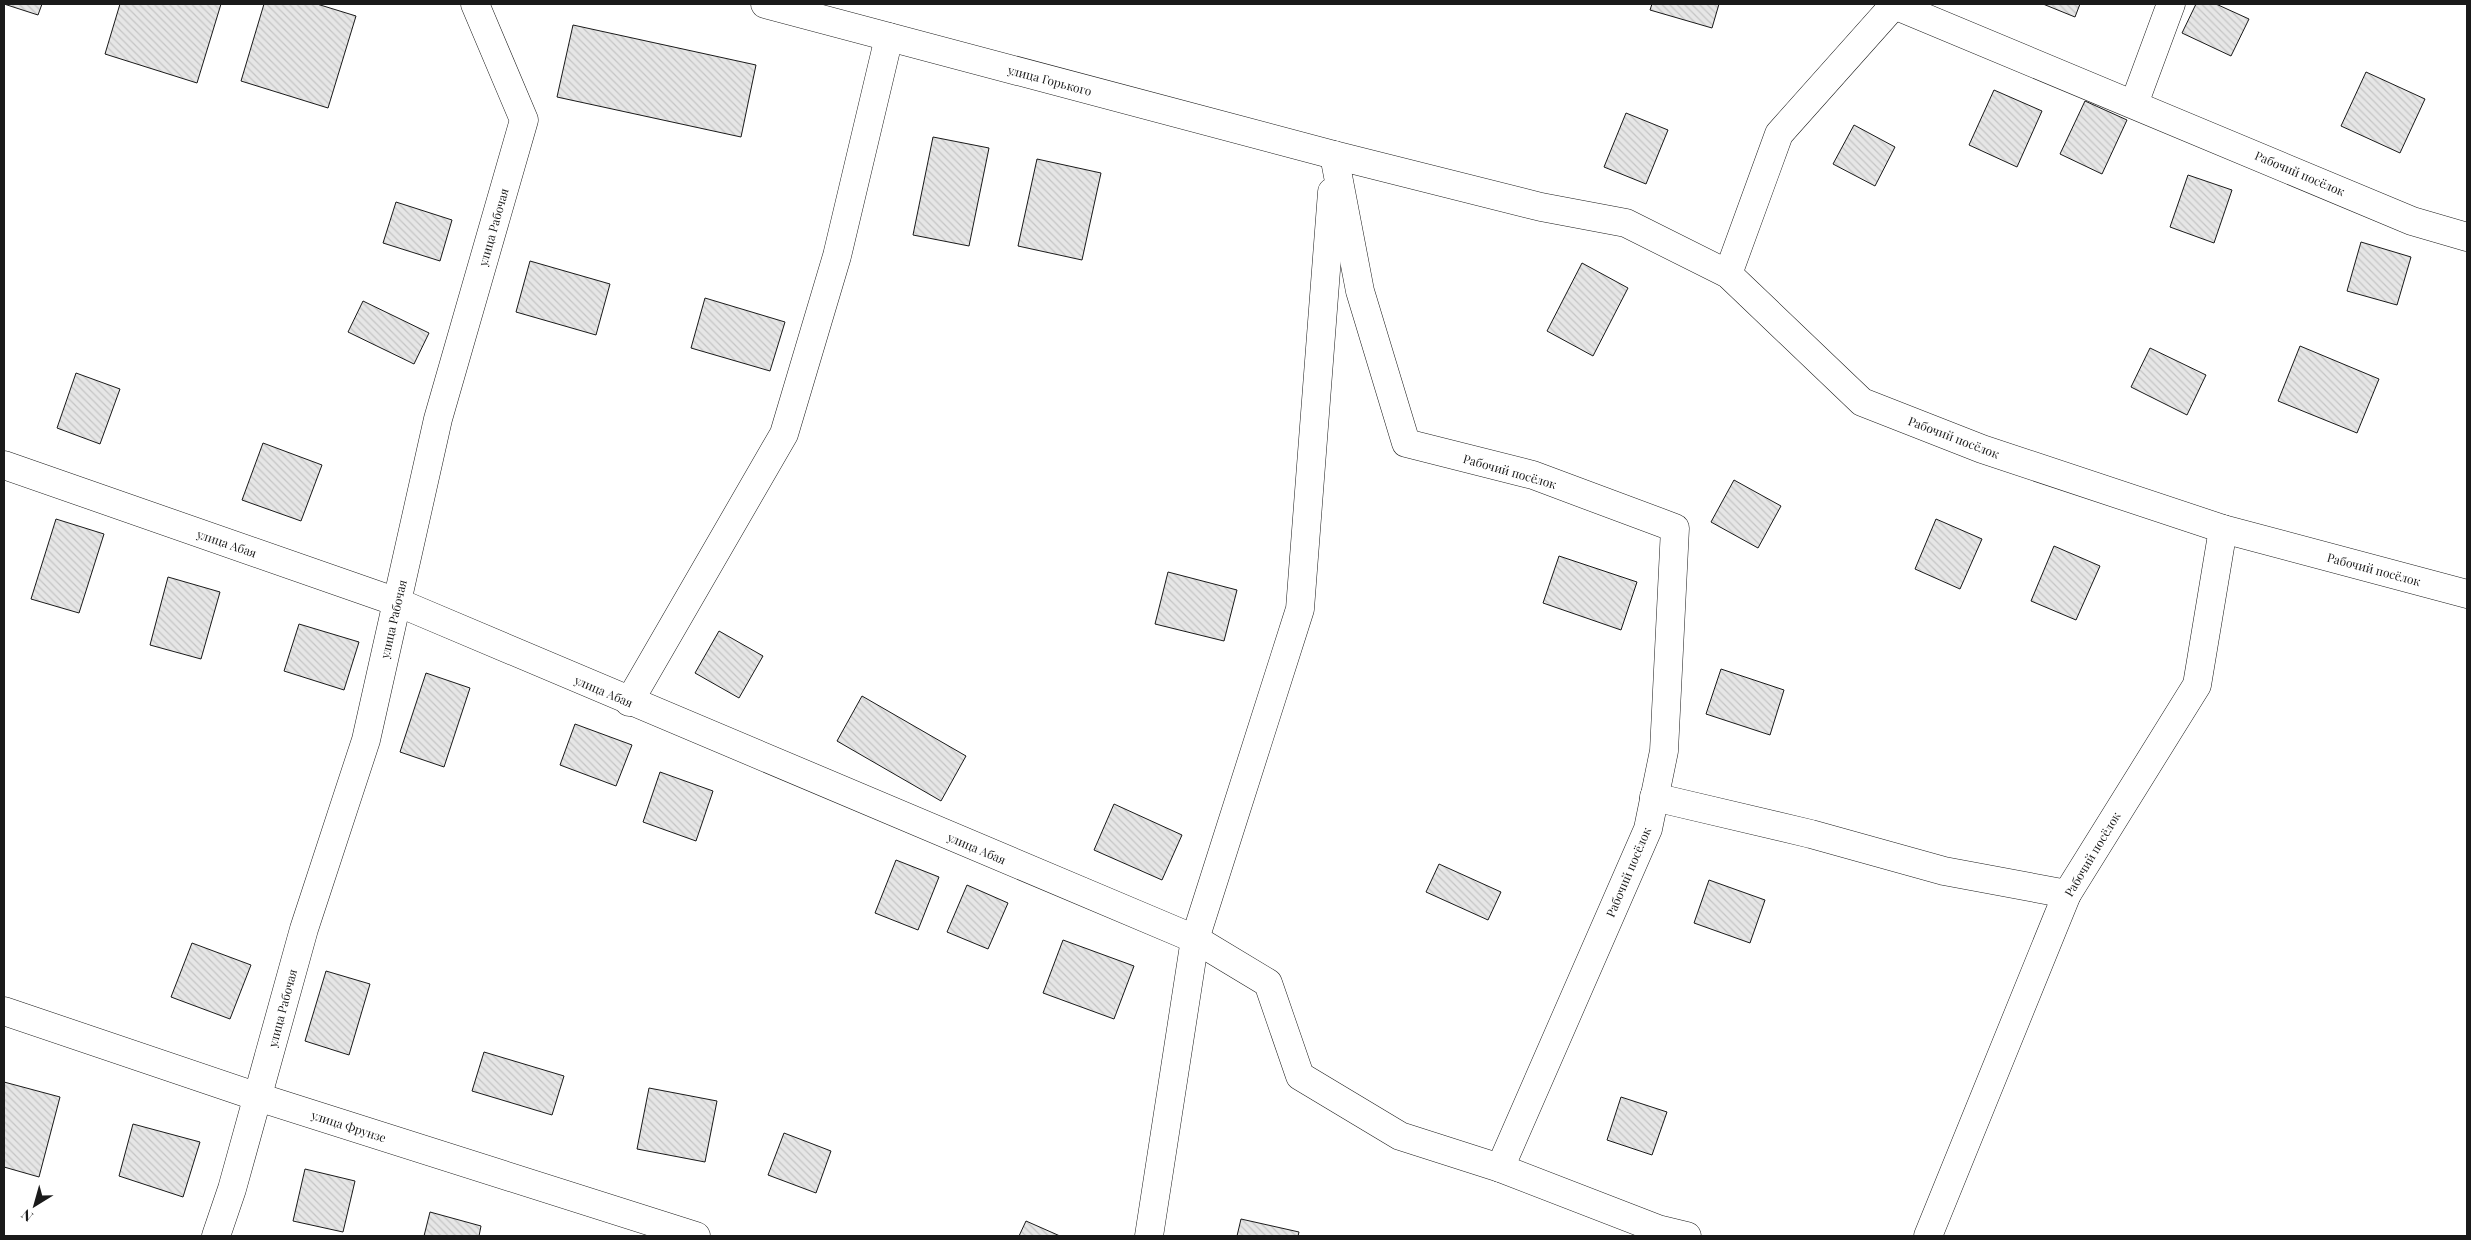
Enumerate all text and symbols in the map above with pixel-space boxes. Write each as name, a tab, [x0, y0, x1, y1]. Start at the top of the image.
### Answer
street label: улица Горького	[1005, 61, 1094, 99]
street label: Рабочий посёлок	[2253, 147, 2348, 199]
street label: улица Рабочая	[474, 186, 512, 269]
street label: Рабочий посёлок	[1906, 412, 2002, 462]
street label: Рабочий посёлок	[1462, 450, 1559, 492]
street label: улица Абая	[194, 525, 259, 561]
street label: Рабочий посёлок	[2325, 549, 2423, 589]
street label: улица Рабочая	[376, 578, 410, 661]
street label: улица Абая	[571, 671, 636, 711]
street label: Рабочий посёлок	[2060, 809, 2124, 899]
street label: Рабочий посёлок	[1602, 824, 1654, 919]
street label: улица Абая	[944, 828, 1009, 868]
street label: улица Рабочая	[264, 967, 300, 1050]
street label: улица Фрунзе	[309, 1106, 388, 1146]
north arrow	[10, 1180, 60, 1230]
text: N	[17, 1205, 37, 1226]

